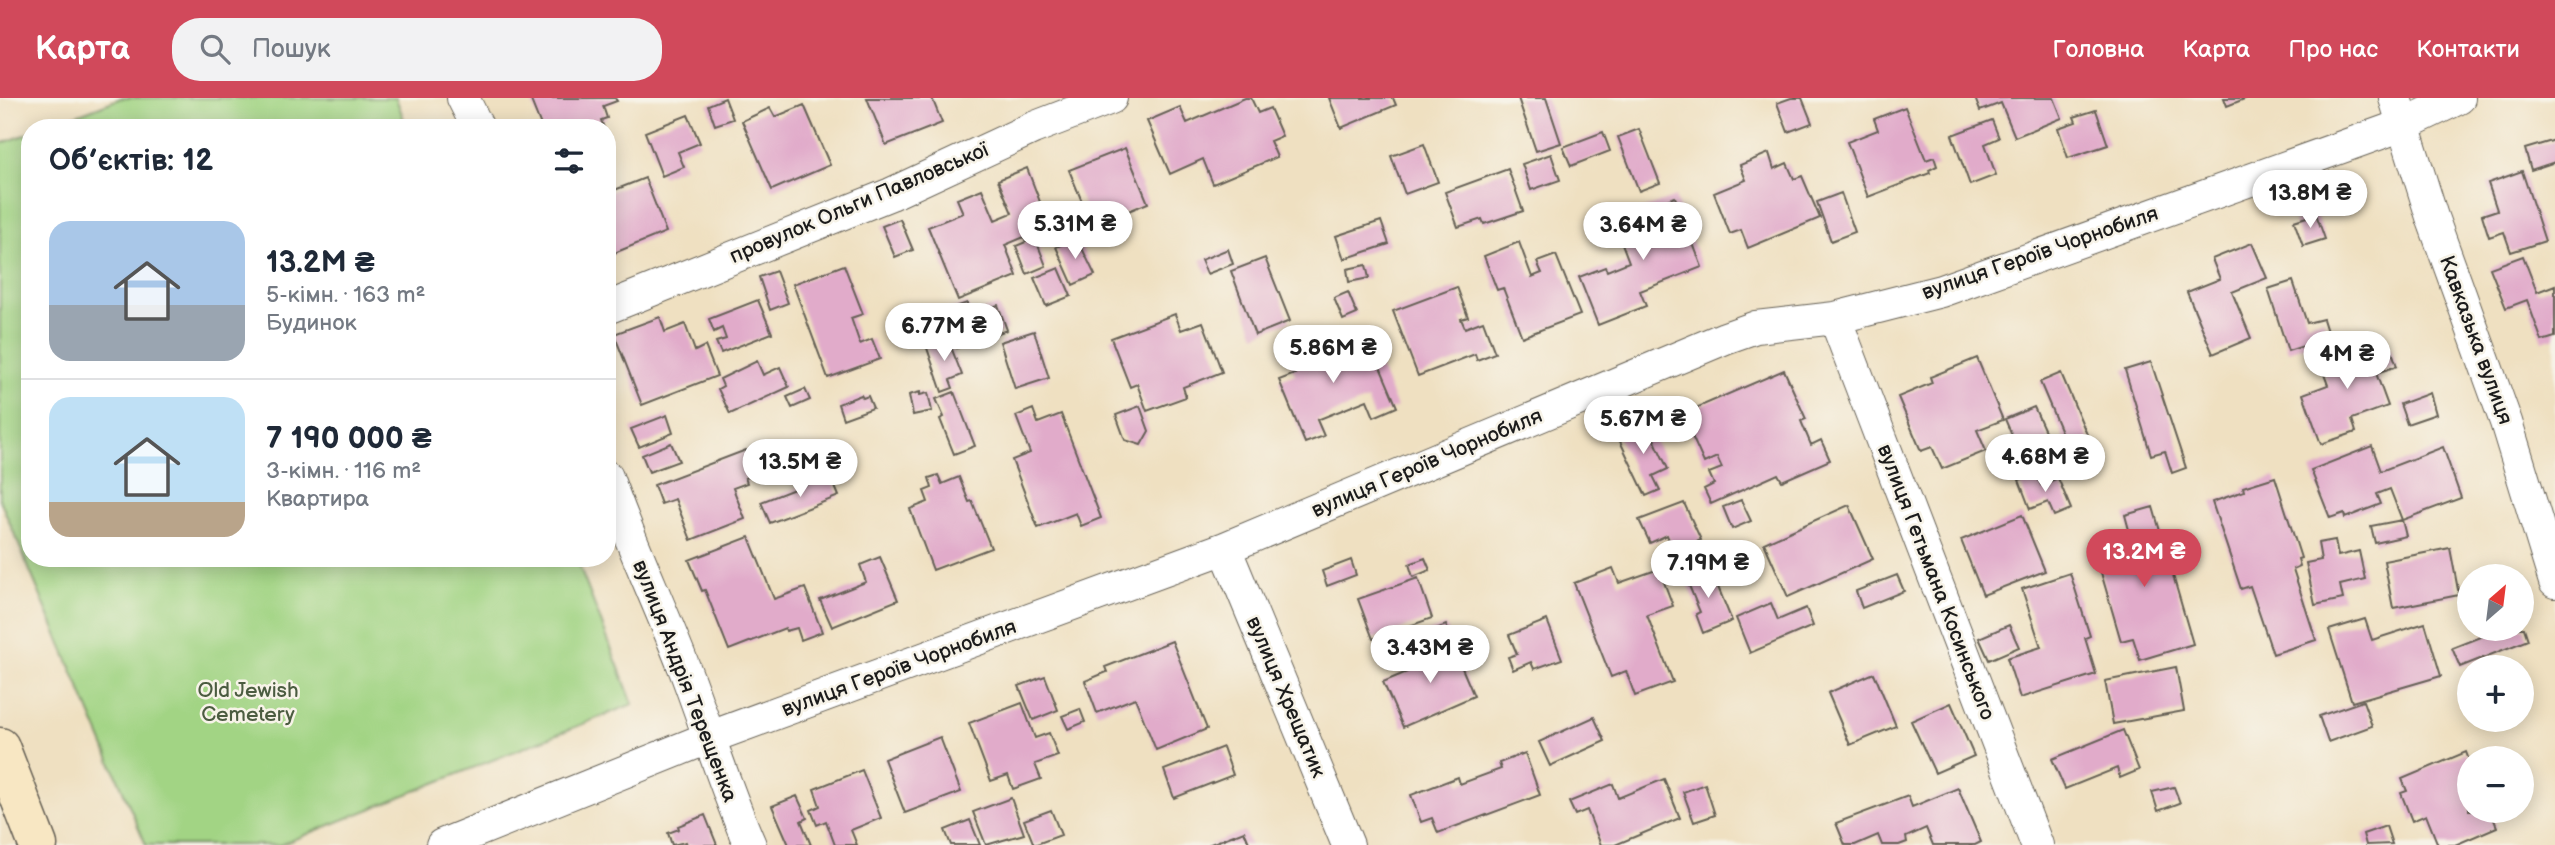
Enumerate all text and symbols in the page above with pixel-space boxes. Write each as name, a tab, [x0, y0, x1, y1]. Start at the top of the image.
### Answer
search box	[172, 18, 662, 81]
text: Карта	[35, 29, 130, 69]
icon: search	[196, 30, 234, 68]
text: Пошук	[252, 34, 331, 65]
text: Головна	[2053, 35, 2145, 64]
text: Карта	[2183, 35, 2250, 64]
text: Про нас	[2288, 35, 2378, 64]
text: Контакти	[2416, 35, 2520, 64]
street label: провулок Ольги Павловської	[726, 137, 993, 269]
icon: filters	[550, 142, 588, 180]
text: Об’єктів: 12	[49, 143, 213, 179]
pin: 13.8M ₴	[2245, 170, 2375, 230]
text: 13.8M ₴	[2268, 179, 2352, 207]
street label: вулиця Героїв Чорнобиля	[1919, 201, 2161, 305]
pin: 5.31M ₴	[1010, 202, 1140, 261]
pin: 3.64M ₴	[1578, 202, 1708, 262]
text: 5.31M ₴	[1034, 210, 1116, 238]
text: 3.64M ₴	[1599, 211, 1687, 239]
text: 13.2M ₴	[266, 245, 375, 281]
icon: home	[105, 249, 189, 333]
street label: Кавказька вулиця	[2434, 252, 2518, 428]
text: 5-кімн. · 163 m²	[266, 281, 425, 309]
pin: 6.77M ₴	[879, 303, 1009, 363]
text: Будинок	[266, 309, 357, 337]
text: 6.77M ₴	[901, 312, 987, 340]
pin: 5.86M ₴	[1268, 326, 1398, 385]
pin: 4M ₴	[2306, 331, 2388, 391]
text: 5.86M ₴	[1289, 334, 1377, 362]
text: 4M ₴	[2320, 340, 2374, 368]
pin: 5.67M ₴	[1578, 396, 1708, 456]
street label: вулиця Героїв Чорнобиля	[1308, 403, 1546, 523]
text: 5.67M ₴	[1600, 405, 1686, 433]
text: 7 190 000 ₴	[266, 421, 432, 457]
icon: home	[105, 425, 189, 509]
pin: 4.68M ₴	[1980, 434, 2110, 494]
pin: 13.5M ₴	[735, 440, 865, 499]
street label: вулиця Гетьмана Косинського	[1872, 441, 2000, 723]
text: 4.68M ₴	[2001, 443, 2089, 471]
text: 13.5M ₴	[759, 448, 841, 476]
text: 3-кімн. · 116 m²	[266, 457, 421, 485]
text: Квартира	[266, 485, 369, 513]
pin: 13.2M ₴	[2079, 530, 2209, 589]
text: 13.2M ₴	[2102, 538, 2186, 566]
pin: 7.19M ₴	[1643, 540, 1773, 600]
text: 7.19M ₴	[1667, 549, 1749, 577]
street label: вулиця Андрія Терещенка	[627, 556, 743, 806]
north arrow	[2457, 564, 2534, 640]
map controls	[2457, 564, 2534, 823]
street label: вулиця Хрещатик	[1241, 613, 1331, 781]
street label: вулиця Героїв Чорнобиля	[778, 614, 1020, 722]
pin: 3.43M ₴	[1365, 626, 1495, 685]
text: 3.43M ₴	[1387, 634, 1473, 662]
button: +	[2457, 655, 2534, 732]
park label: Old Jewish Cemetery	[197, 678, 299, 727]
button: −	[2457, 746, 2534, 823]

